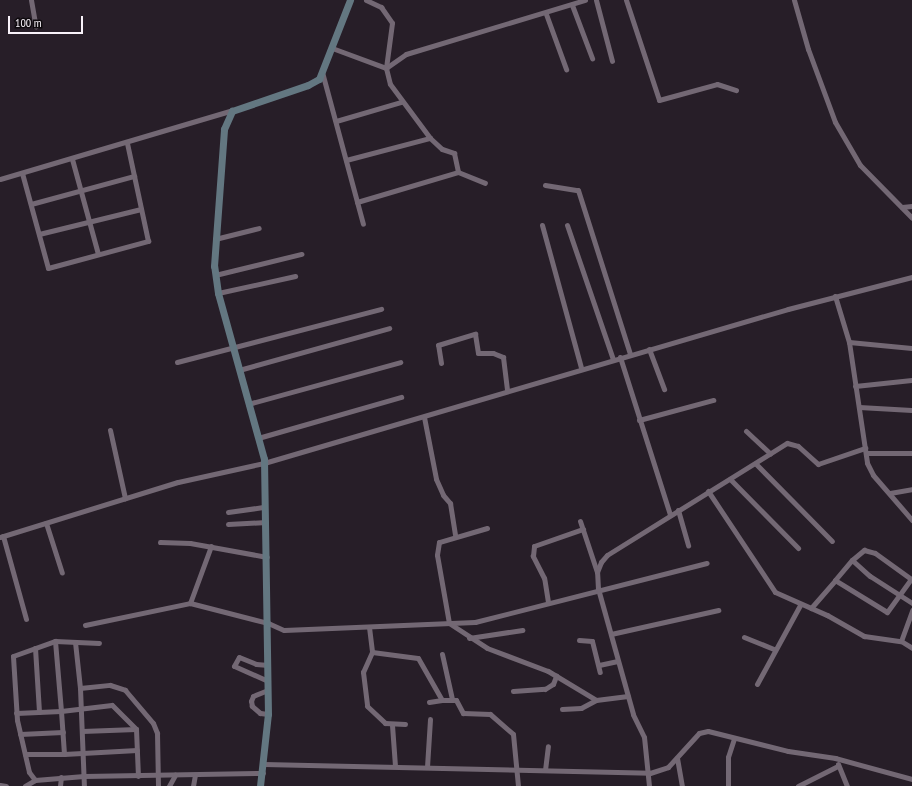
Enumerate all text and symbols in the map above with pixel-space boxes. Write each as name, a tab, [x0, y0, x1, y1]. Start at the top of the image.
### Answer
scale bar	[10, 8, 85, 34]
text: 100 m	[15, 15, 42, 30]

